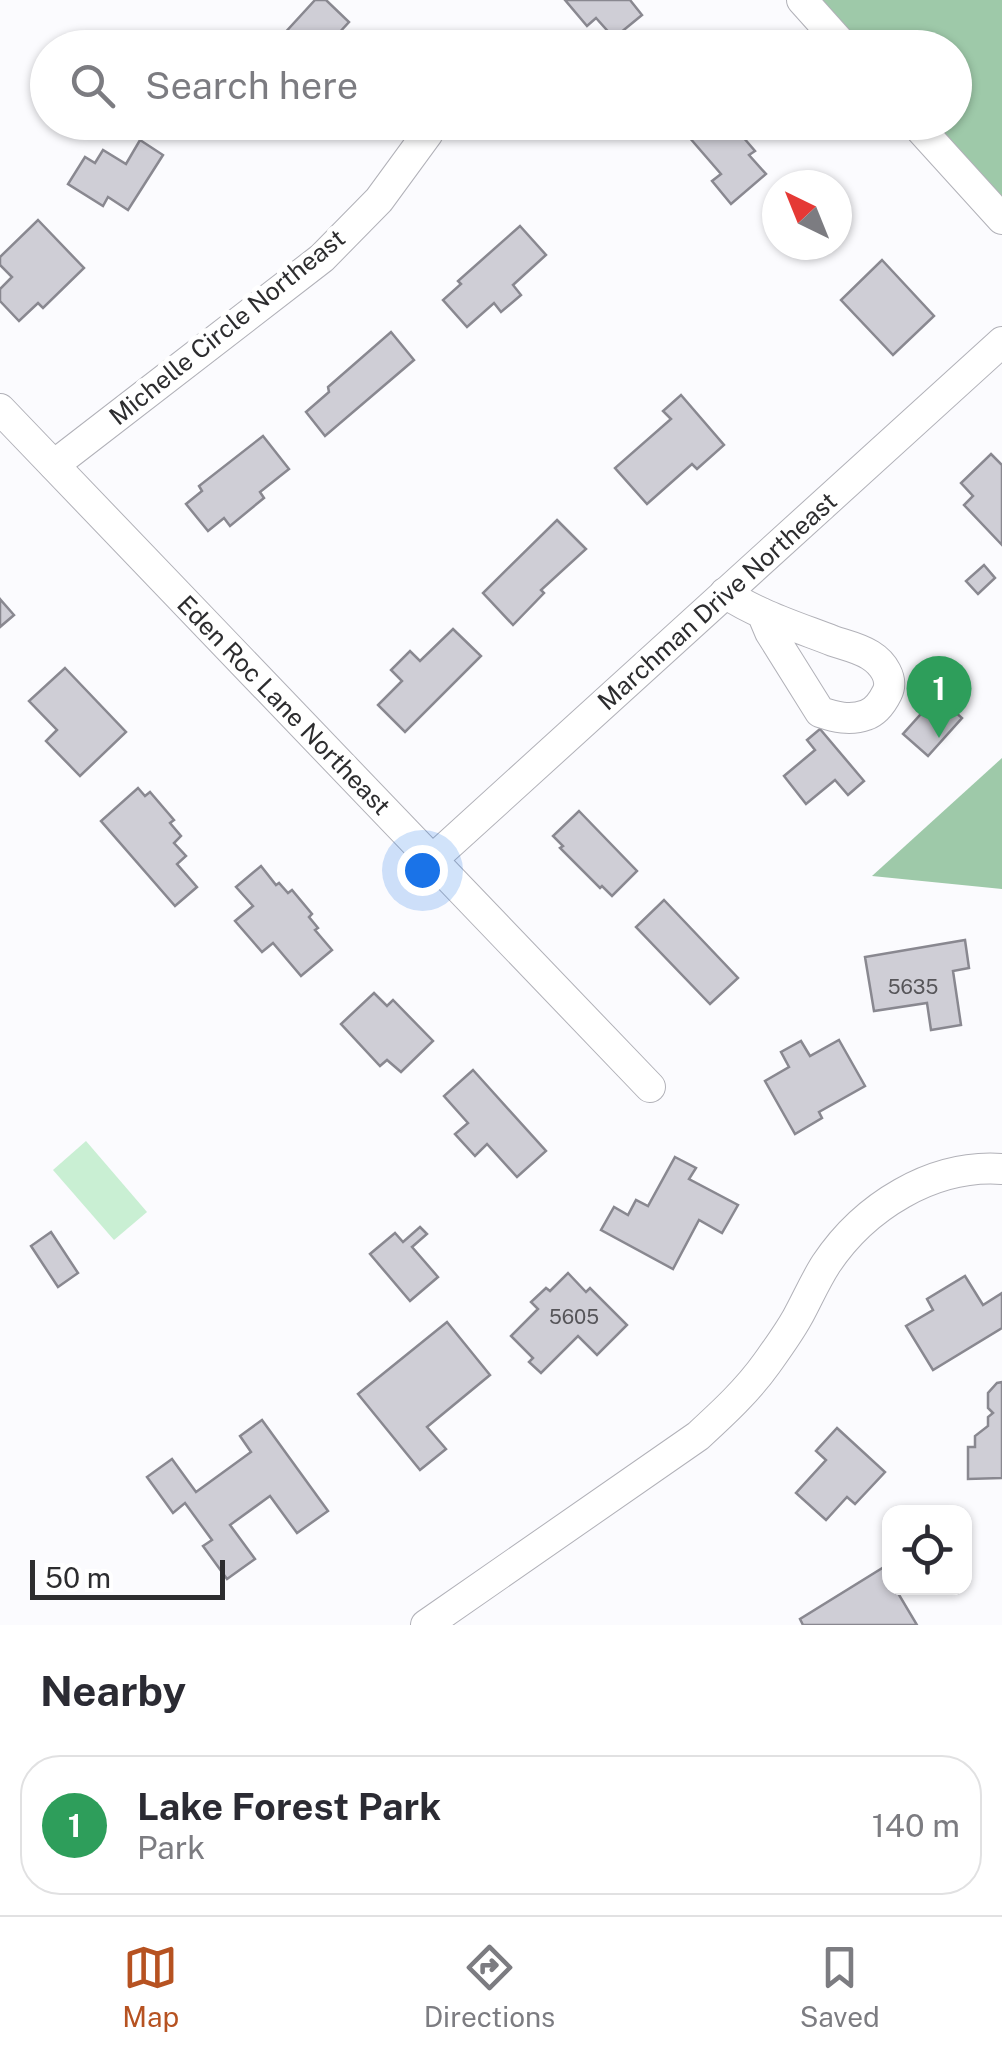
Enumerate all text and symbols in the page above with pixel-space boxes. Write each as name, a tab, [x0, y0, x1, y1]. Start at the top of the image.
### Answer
search box	[30, 30, 972, 140]
icon: search	[65, 58, 120, 113]
text: Search here	[145, 63, 358, 108]
north arrow	[762, 170, 852, 260]
street label: Michelle Circle Northeast	[103, 223, 351, 431]
street label: Marchman Drive Northeast	[591, 486, 843, 716]
street label: Eden Roc Lane Northeast	[171, 589, 397, 821]
pin: 1	[906, 656, 972, 738]
your location	[397, 845, 448, 896]
house number: 5635	[888, 975, 938, 999]
house number: 5605	[549, 1305, 599, 1329]
map controls	[882, 1505, 972, 1595]
button: locate	[882, 1505, 972, 1595]
scale bar	[30, 1555, 225, 1600]
text: 50 m	[45, 1561, 111, 1594]
text: Nearby	[40, 1666, 186, 1715]
text: Lake Forest Park	[137, 1784, 441, 1829]
text: 1	[68, 1807, 81, 1844]
text: 140 m	[872, 1807, 960, 1844]
text: Park	[137, 1829, 205, 1866]
tab: Map	[122, 1940, 179, 2033]
tab: Directions	[424, 1940, 555, 2033]
tab: Saved	[800, 1940, 880, 2033]

